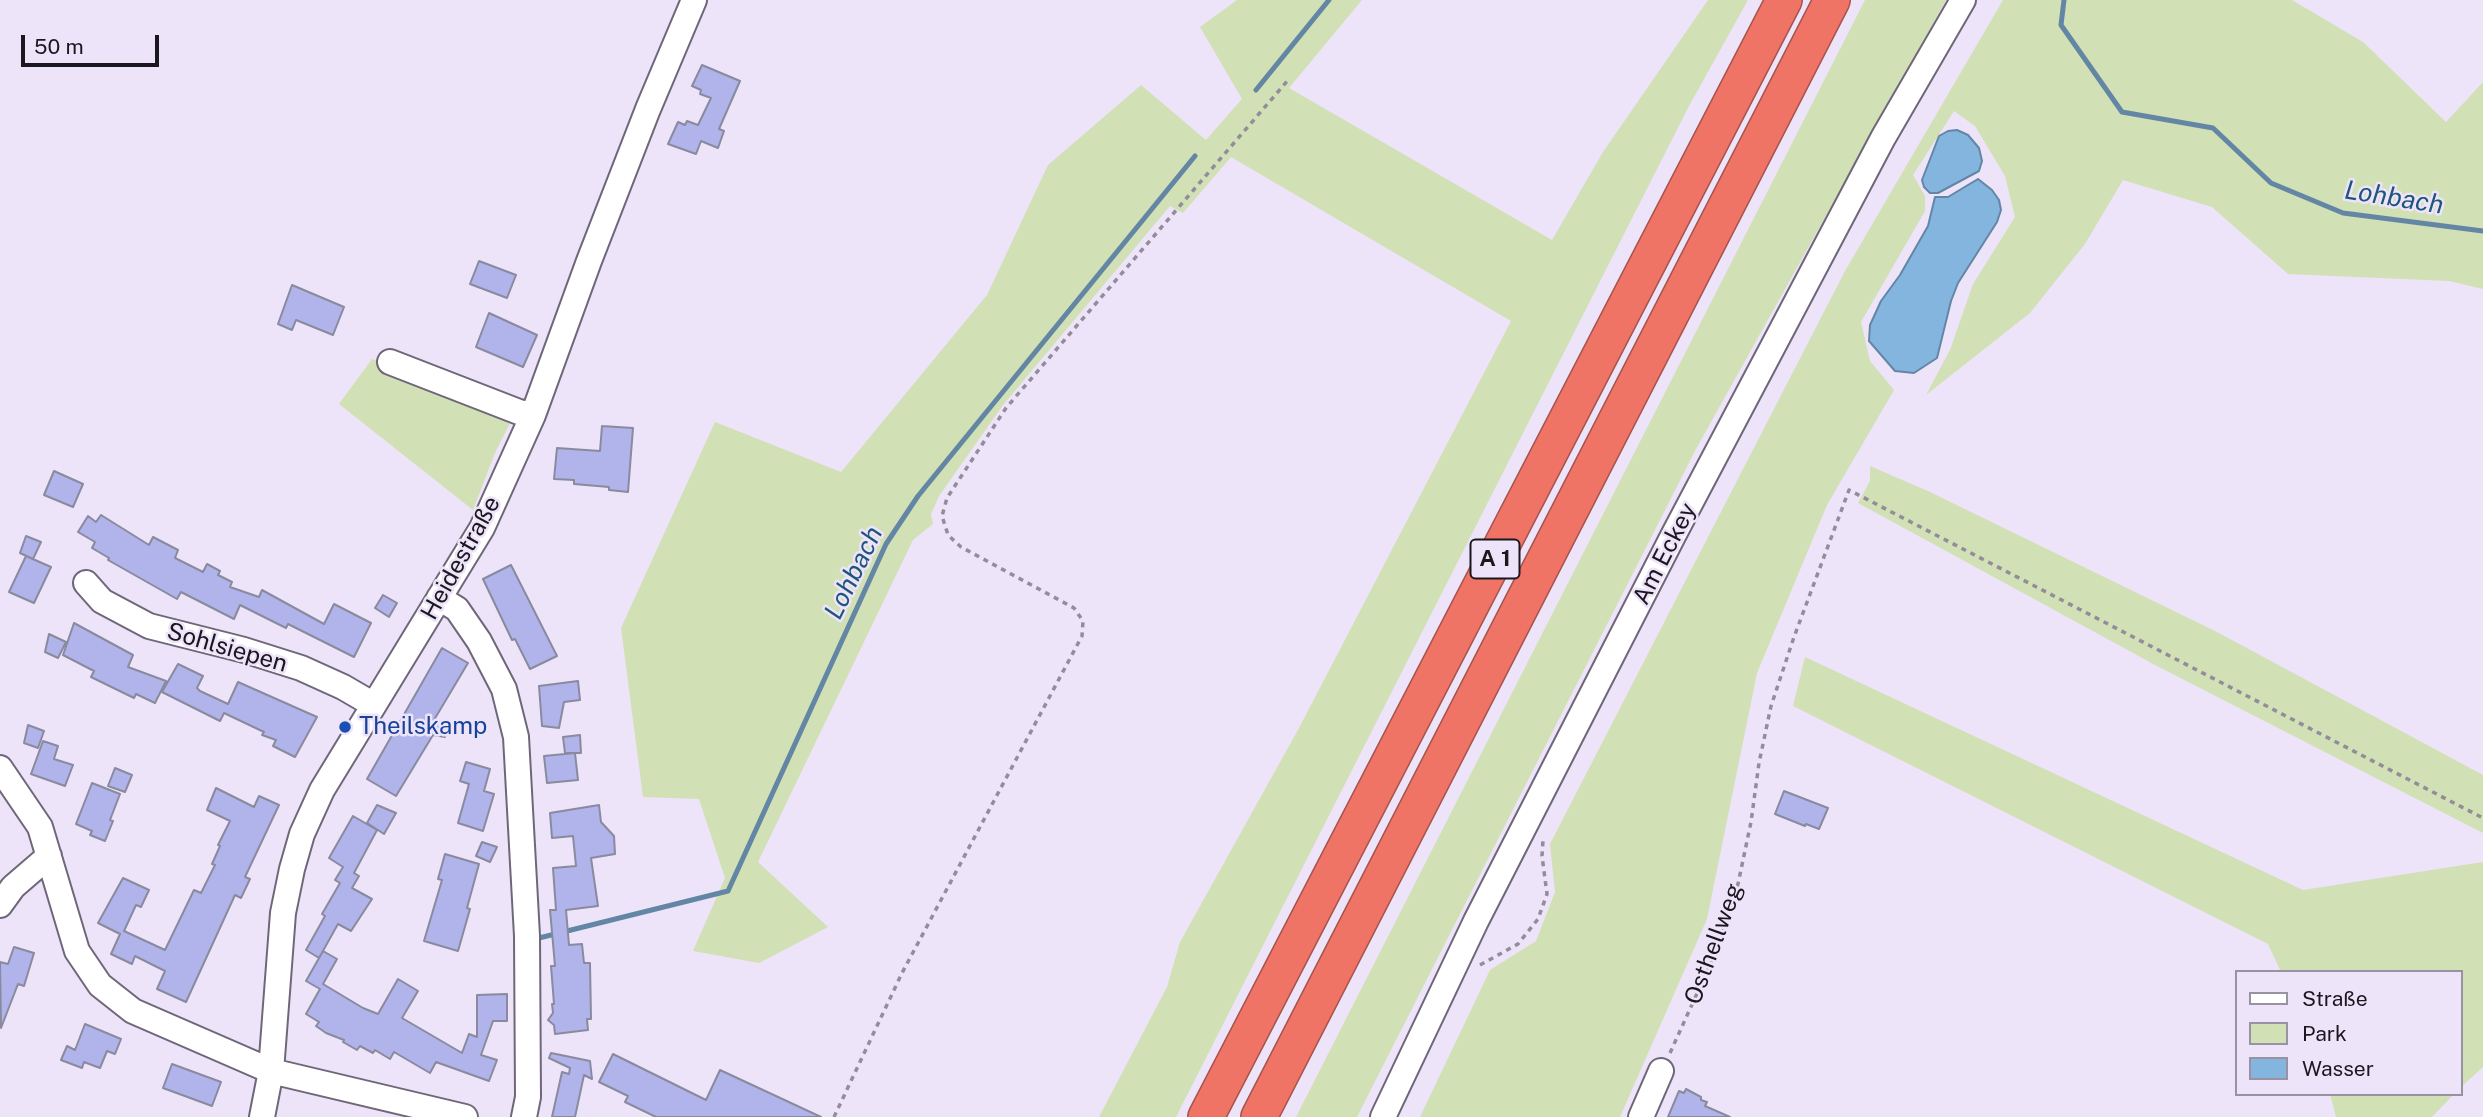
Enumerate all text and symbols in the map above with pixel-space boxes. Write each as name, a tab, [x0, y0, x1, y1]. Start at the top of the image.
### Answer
scale bar	[24, 21, 163, 65]
text: 50 m	[34, 34, 84, 59]
water label: Lohbach	[2342, 175, 2446, 221]
street label: Heidestraße	[415, 491, 507, 625]
street label: Am Eckey	[1627, 498, 1703, 610]
water label: Lohbach	[818, 521, 890, 625]
road number: A 1	[1470, 540, 1520, 579]
street label: Sohlsiepen	[164, 617, 290, 679]
place label: Theilskamp	[359, 713, 487, 741]
marker: Theilskamp	[337, 719, 353, 735]
street label: Osthellweg	[1679, 880, 1749, 1008]
legend	[2234, 970, 2462, 1096]
text: Straße	[2302, 986, 2368, 1011]
text: Park	[2302, 1021, 2347, 1046]
text: Wasser	[2302, 1056, 2374, 1081]

